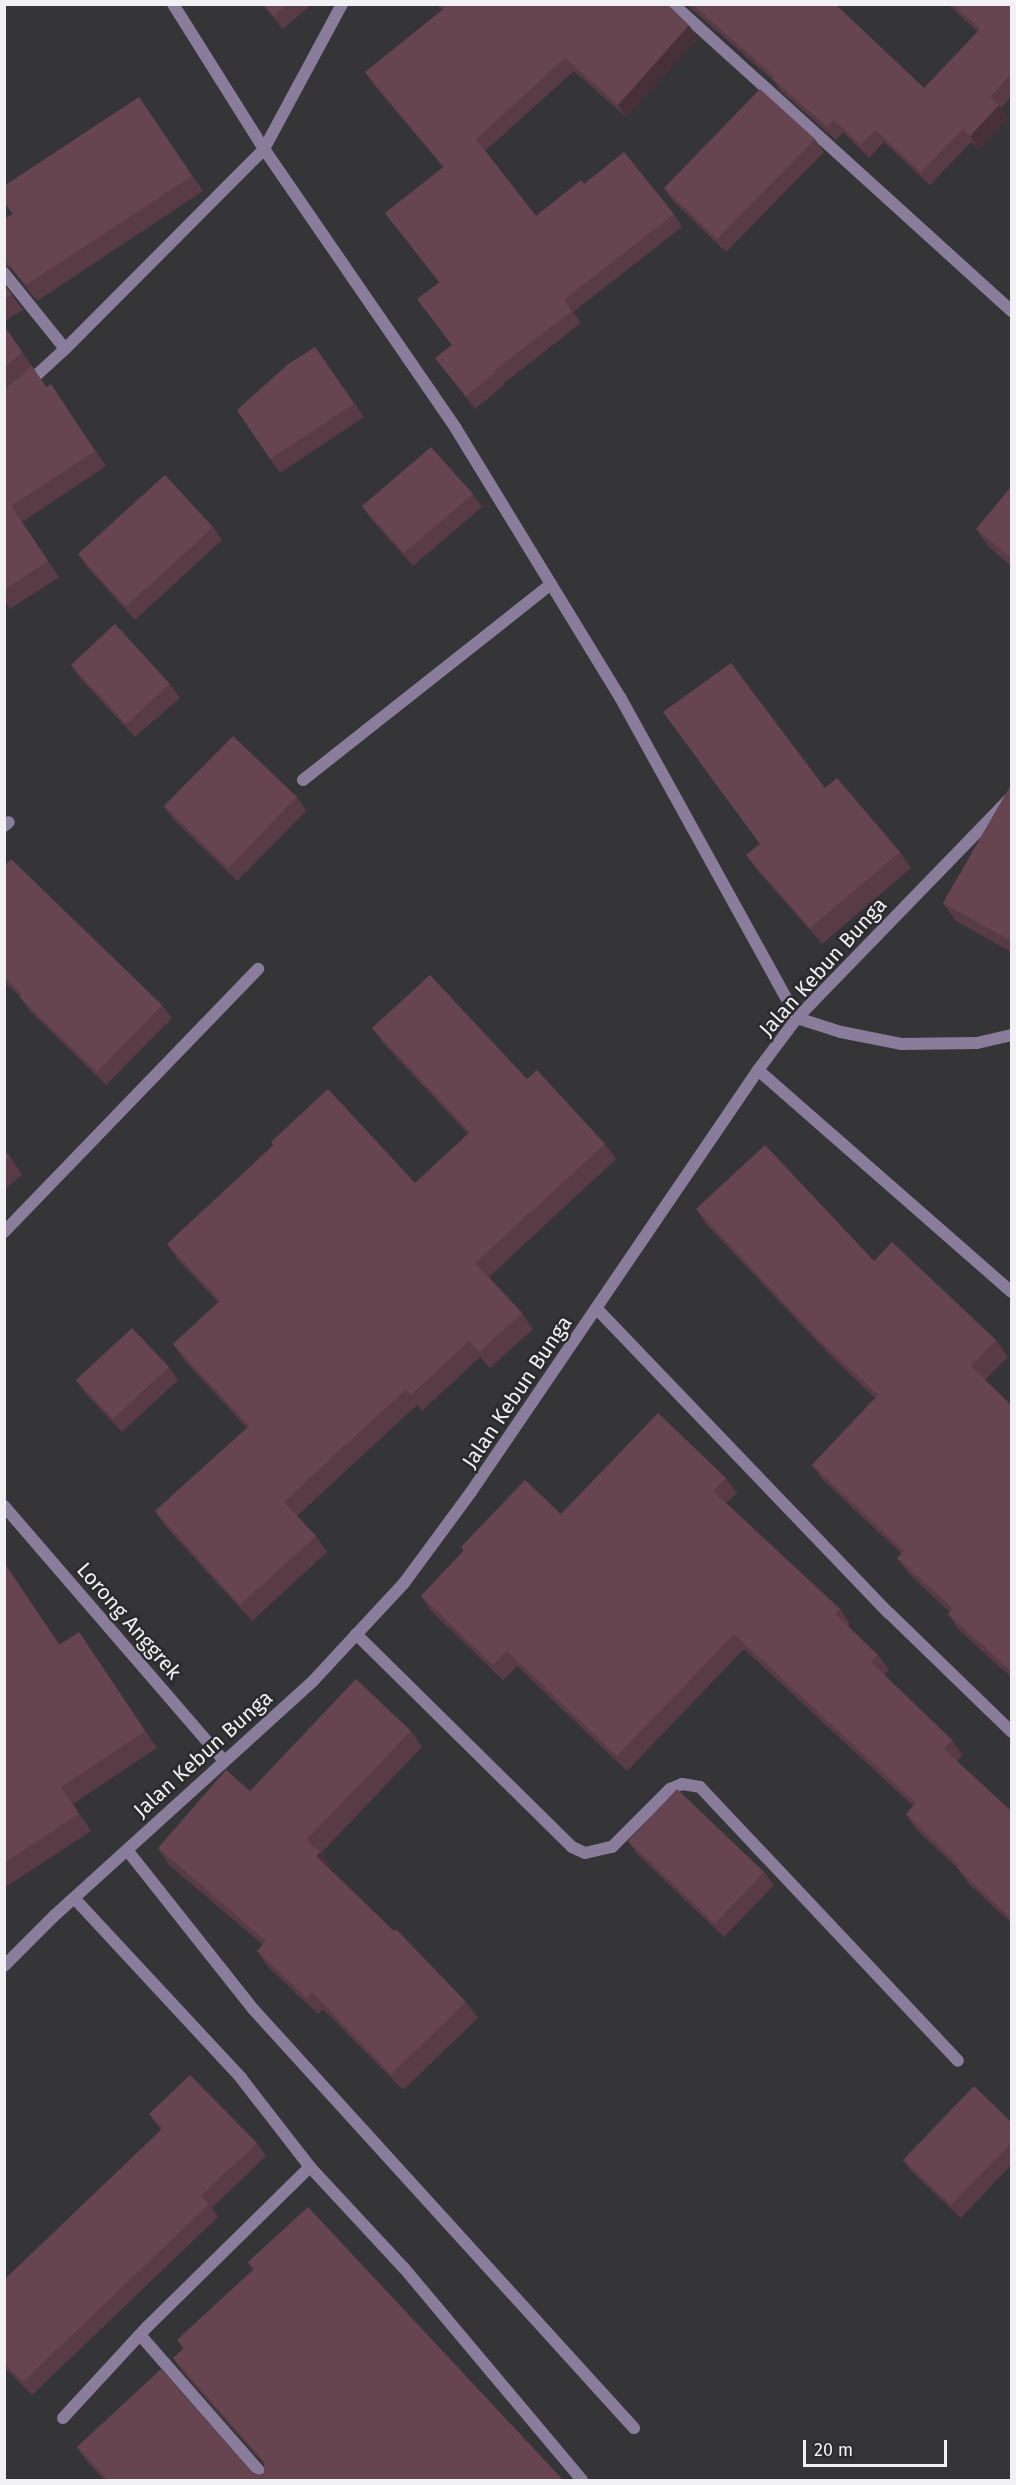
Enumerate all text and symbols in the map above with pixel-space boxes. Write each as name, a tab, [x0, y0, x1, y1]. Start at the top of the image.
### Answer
street label: Jalan Kebun Bunga	[754, 892, 892, 1042]
street label: Jalan Kebun Bunga	[457, 1311, 577, 1473]
street label: Lorong Anggrek	[71, 1557, 187, 1685]
street label: Jalan Kebun Bunga	[128, 1685, 278, 1823]
scale bar	[806, 2428, 950, 2466]
text: 20 m	[814, 2439, 853, 2461]

